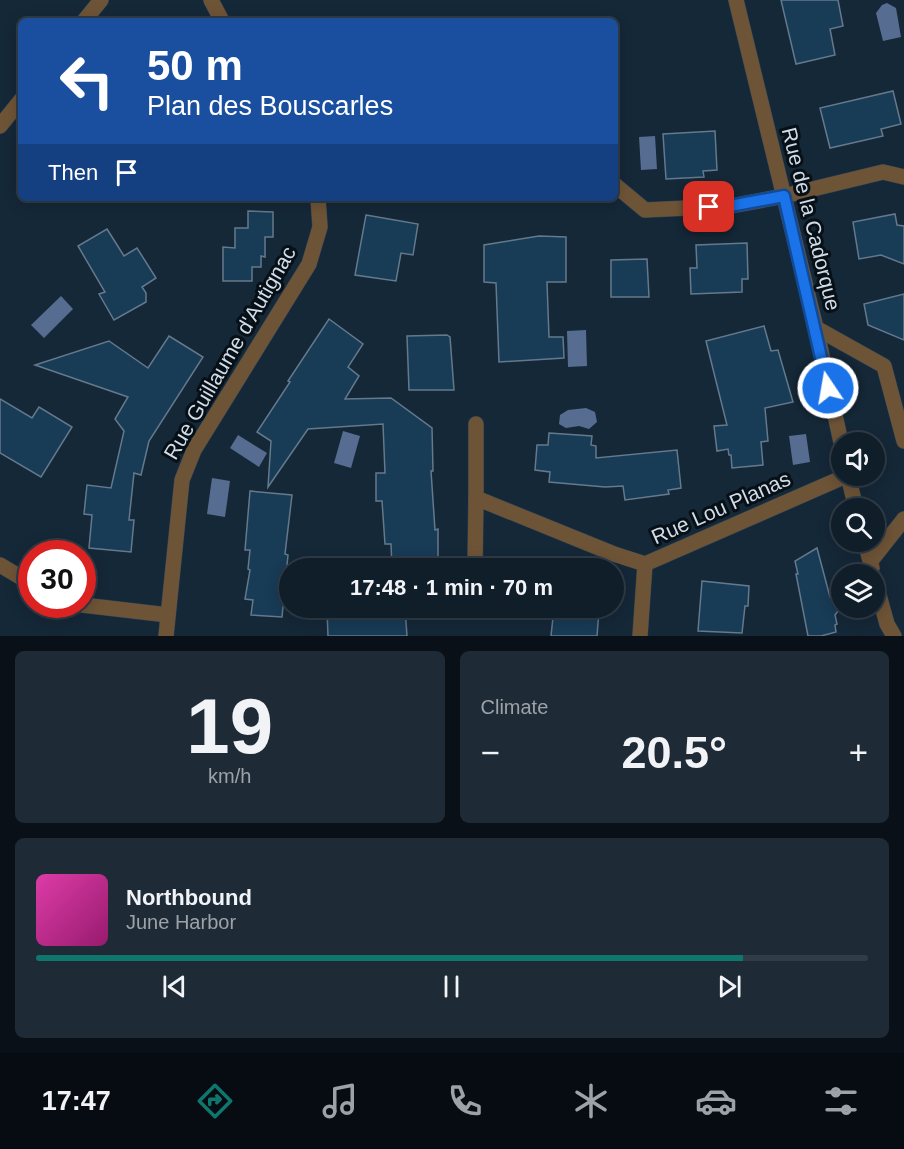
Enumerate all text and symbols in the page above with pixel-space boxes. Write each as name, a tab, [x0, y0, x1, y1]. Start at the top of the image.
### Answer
icon: left	[48, 42, 126, 120]
text: 50 m	[147, 42, 243, 89]
text: Plan des Bouscarles	[147, 91, 393, 121]
street label: Rue de la Cadorque	[778, 125, 845, 313]
icon: arrive	[110, 156, 143, 189]
text: Then	[48, 160, 98, 185]
pin	[683, 181, 734, 232]
icon: arrive	[692, 190, 725, 223]
street label: Rue Guillaume d'Autignac	[159, 242, 300, 463]
position arrow	[796, 356, 860, 420]
map controls	[831, 432, 885, 618]
button: sound	[831, 432, 885, 486]
street label: Rue Lou Planas	[648, 467, 794, 548]
button: search	[831, 498, 885, 552]
speed limit sign: 30	[18, 540, 96, 618]
button: layers	[831, 564, 885, 618]
text: 17:48 · 1 min · 70 m	[350, 575, 553, 600]
text: 19	[186, 682, 273, 770]
text: Climate	[481, 696, 548, 718]
text: 20.5°	[621, 727, 727, 778]
text: −	[481, 734, 500, 771]
text: +	[849, 734, 868, 771]
text: km/h	[208, 765, 251, 787]
text: Northbound	[126, 885, 252, 910]
text: June Harbor	[126, 911, 236, 933]
icon: previous	[158, 970, 191, 1003]
icon: pause	[435, 970, 468, 1003]
icon: next	[713, 970, 746, 1003]
icon: directions	[194, 1080, 236, 1122]
icon: music	[319, 1080, 361, 1122]
icon: phone	[444, 1080, 486, 1122]
icon: climate	[570, 1080, 612, 1122]
icon: car	[695, 1080, 737, 1122]
icon: filters	[820, 1080, 862, 1122]
text: 17:47	[42, 1086, 111, 1116]

